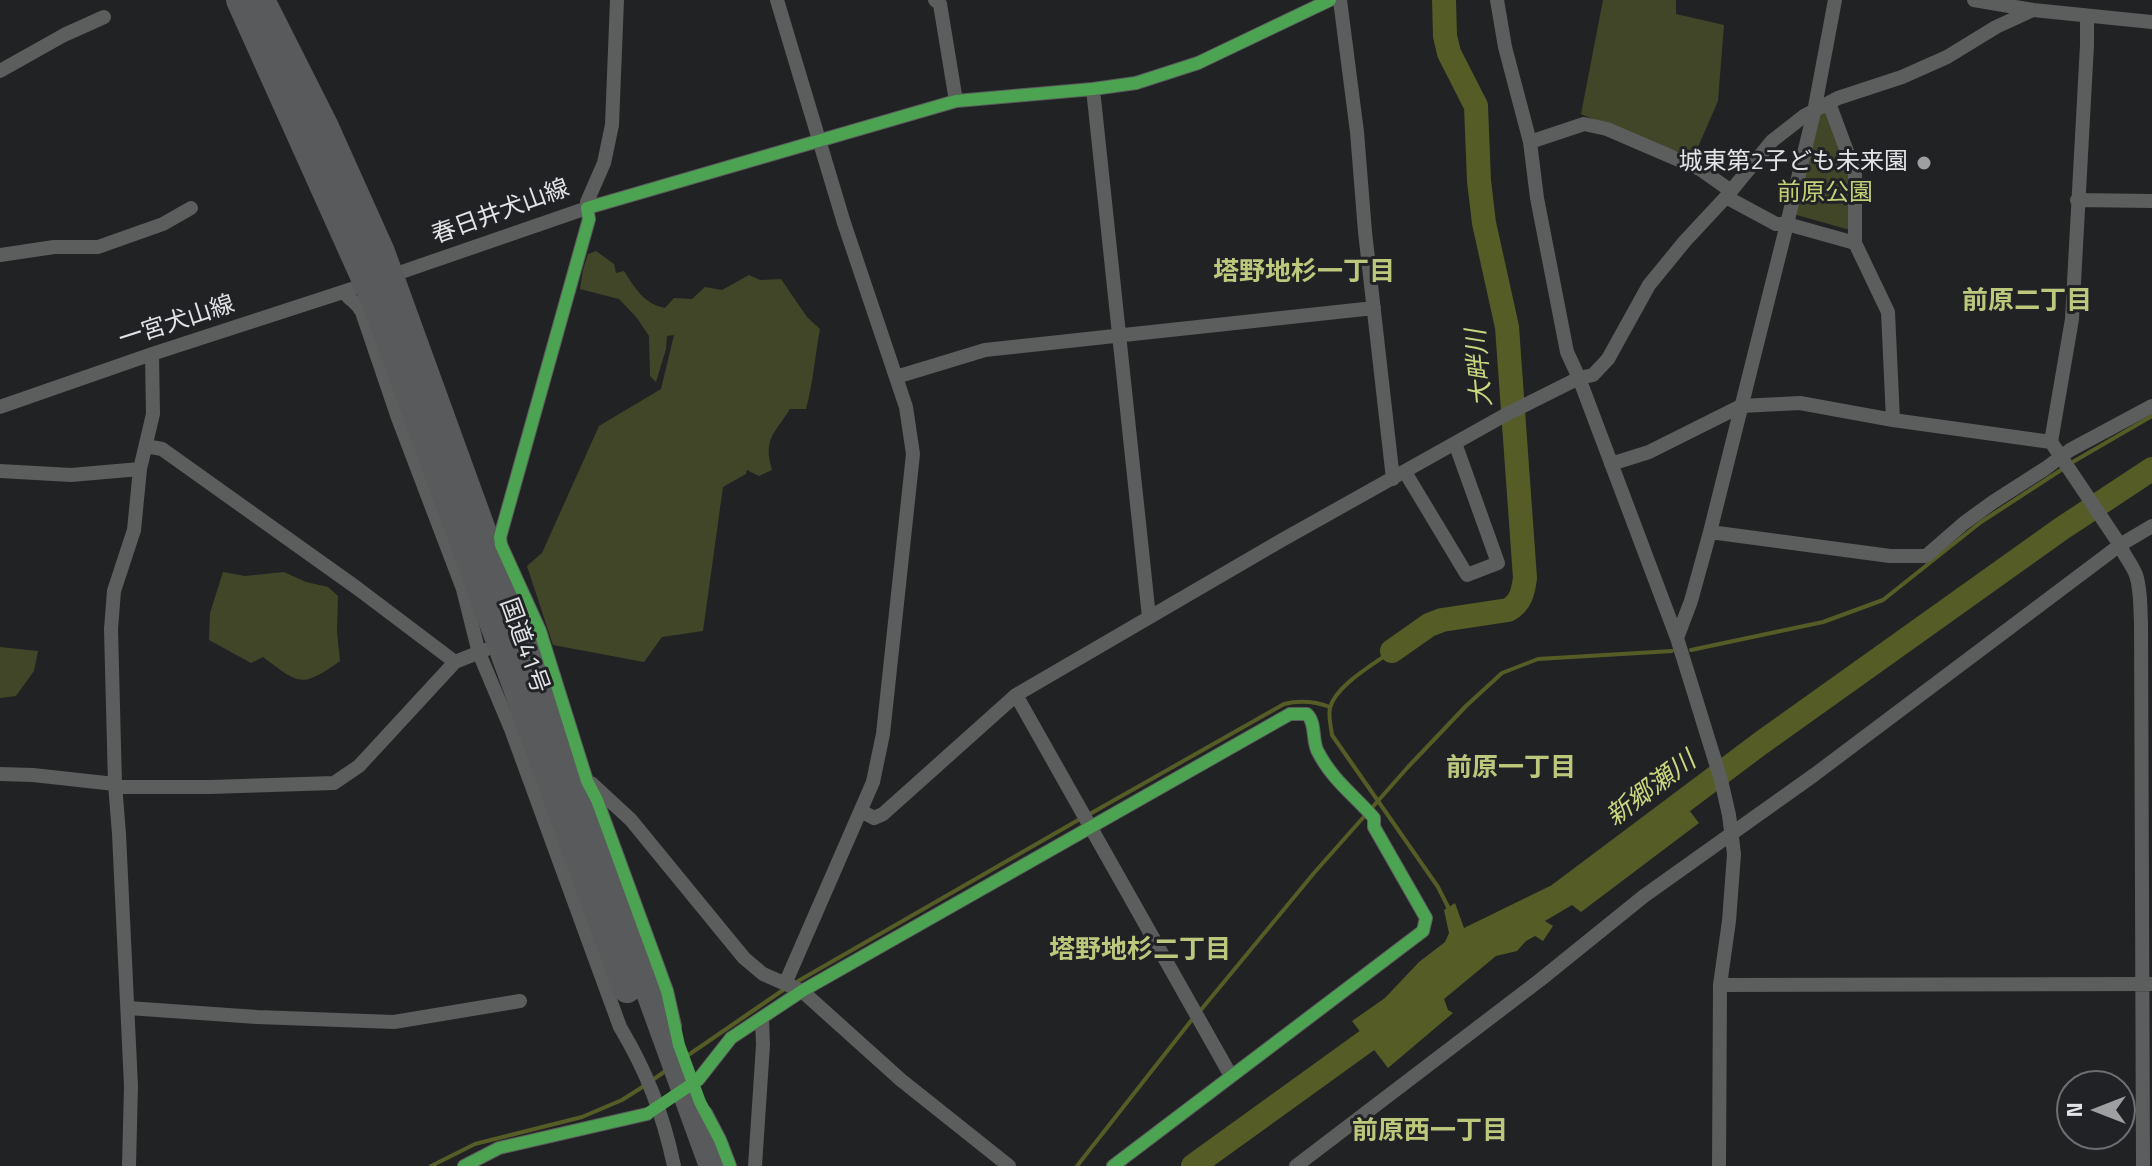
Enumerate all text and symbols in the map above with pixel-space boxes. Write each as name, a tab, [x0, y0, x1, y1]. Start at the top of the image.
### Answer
place label: 城東第2子ども未来園	[1679, 149, 1908, 177]
marker: 城東第2子ども未来園	[1915, 154, 1933, 172]
street label: 春日井犬山線	[428, 175, 574, 251]
park label: 前原公園	[1777, 180, 1873, 208]
district label: 塔野地杉一丁目	[1213, 258, 1395, 290]
district label: 前原二丁目	[1962, 287, 2092, 319]
street label: 一宮犬山線	[115, 291, 239, 355]
water label: 大畔川	[1462, 328, 1500, 408]
street label: 国道41号	[493, 595, 553, 697]
water label: 新郷瀬川	[1601, 746, 1703, 834]
district label: 前原一丁目	[1446, 754, 1576, 786]
district label: 塔野地杉二丁目	[1049, 936, 1231, 968]
north arrow	[2056, 1070, 2136, 1150]
text: N	[2057, 1102, 2091, 1118]
district label: 前原西一丁目	[1352, 1117, 1508, 1149]

